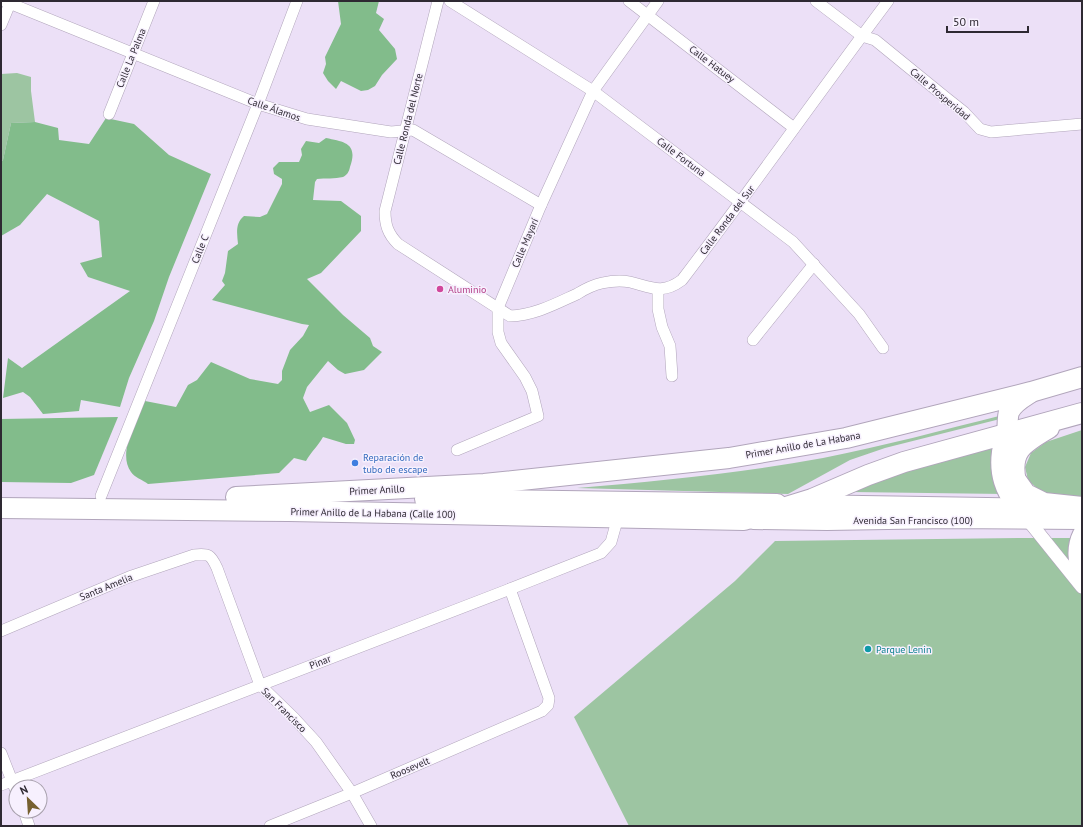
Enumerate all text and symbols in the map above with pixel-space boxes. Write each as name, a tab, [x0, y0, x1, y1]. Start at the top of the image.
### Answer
scale bar	[947, 8, 1028, 34]
text: 50 m	[953, 14, 979, 29]
street label: Calle La Palma	[113, 26, 149, 90]
street label: Calle Hatuey	[686, 43, 738, 86]
street label: Calle Prosperidad	[907, 65, 973, 123]
street label: Calle Ronda del Norte	[390, 72, 426, 166]
street label: Calle Álamos	[246, 94, 302, 124]
street label: Calle Fortuna	[654, 134, 708, 180]
street label: Calle Ronda del Sur	[697, 182, 758, 257]
street label: Calle Mayarí	[509, 216, 541, 270]
street label: Calle C	[188, 232, 212, 265]
place label: Aluminio	[448, 283, 486, 296]
marker: Aluminio	[435, 284, 445, 294]
street label: Primer Anillo de La Habana	[745, 428, 861, 462]
place label: Reparación de tubo de escape	[363, 451, 428, 476]
marker: Reparación de tubo de escape	[350, 458, 360, 468]
street label: Primer Anillo	[349, 482, 405, 498]
street label: Primer Anillo de La Habana (Calle 100)	[290, 505, 456, 521]
street label: Avenida San Francisco (100)	[853, 514, 973, 527]
street label: Santa Amelia	[78, 570, 134, 604]
place label: Parque Lenin	[876, 643, 931, 656]
marker: Parque Lenin	[863, 644, 873, 654]
street label: Pinar	[307, 652, 333, 672]
street label: San Francisco	[259, 685, 309, 735]
street label: Roosevelt	[388, 754, 432, 782]
north arrow	[8, 779, 48, 819]
text: N	[18, 782, 30, 798]

